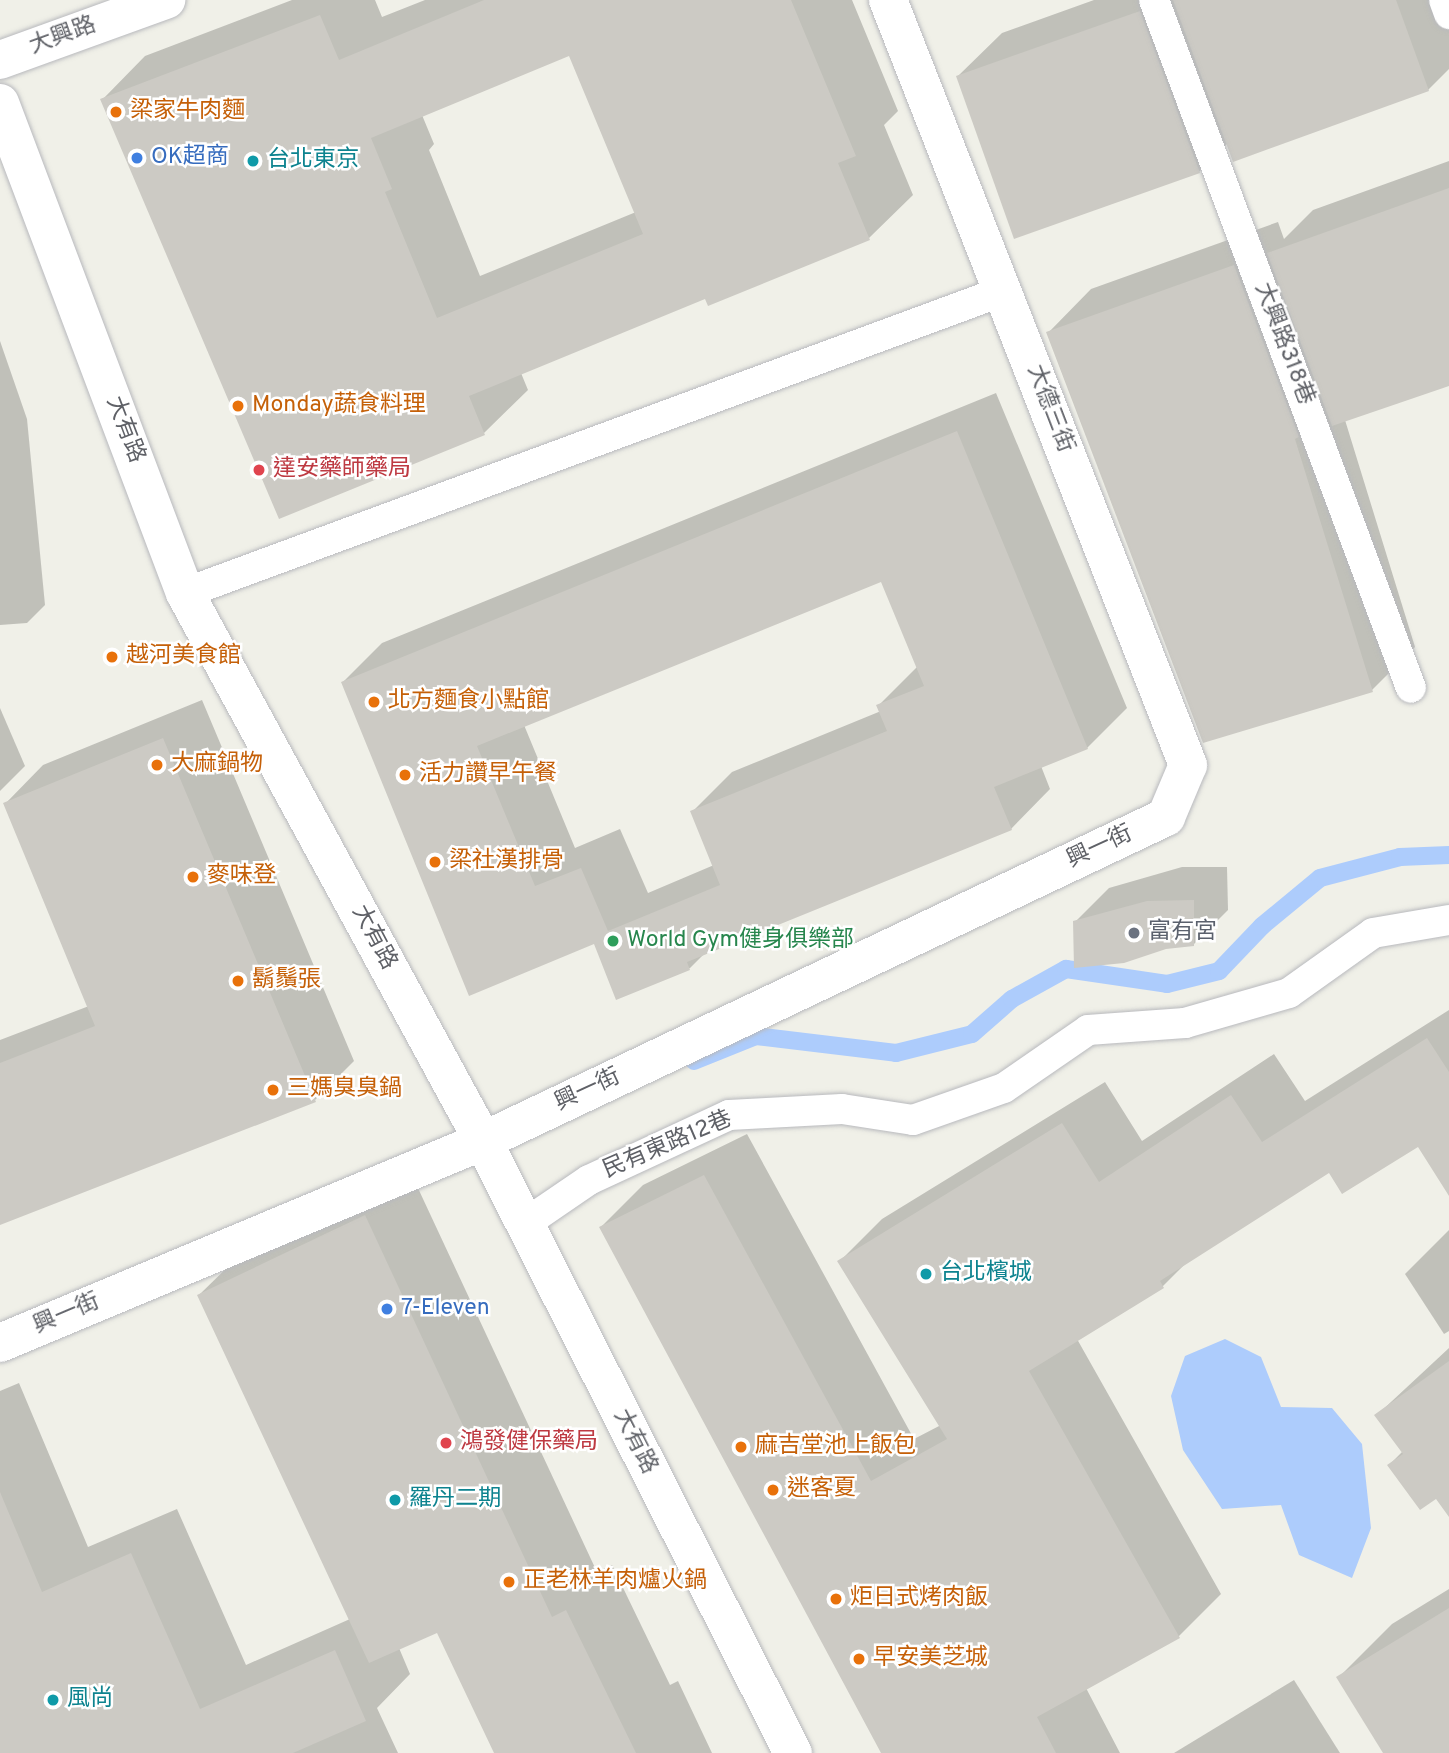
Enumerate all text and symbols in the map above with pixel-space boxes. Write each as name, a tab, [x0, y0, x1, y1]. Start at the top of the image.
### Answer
street label: 大興路	[26, 12, 100, 62]
place label: 梁家牛肉麵	[130, 98, 245, 126]
marker: 梁家牛肉麵	[108, 104, 124, 120]
place label: OK超商	[151, 144, 229, 172]
place label: 台北東京	[267, 147, 359, 175]
marker: OK超商	[129, 150, 145, 166]
marker: 台北東京	[245, 153, 261, 169]
street label: 大興路318巷	[1247, 279, 1319, 409]
street label: 大德三街	[1020, 361, 1078, 457]
place label: Monday蔬食料理	[252, 392, 426, 420]
street label: 大有路	[99, 393, 149, 467]
marker: Monday蔬食料理	[230, 398, 246, 414]
place label: 達安藥師藥局	[273, 456, 411, 484]
marker: 達安藥師藥局	[251, 462, 267, 478]
place label: 越河美食館	[126, 643, 241, 671]
marker: 越河美食館	[104, 649, 120, 665]
place label: 北方麵食小點館	[388, 688, 549, 716]
marker: 北方麵食小點館	[366, 694, 382, 710]
place label: 大麻鍋物	[171, 751, 263, 779]
marker: 大麻鍋物	[149, 757, 165, 773]
place label: 活力讚早午餐	[419, 761, 557, 789]
marker: 活力讚早午餐	[397, 767, 413, 783]
street label: 興一街	[1063, 821, 1137, 875]
place label: 梁社漢排骨	[449, 848, 564, 876]
marker: 梁社漢排骨	[427, 854, 443, 870]
place label: 麥味登	[207, 863, 276, 891]
marker: 麥味登	[185, 869, 201, 885]
street label: 大有路	[345, 901, 401, 975]
place label: 富有宮	[1148, 919, 1217, 947]
marker: 富有宮	[1126, 925, 1142, 941]
place label: World Gym健身俱樂部	[627, 927, 854, 955]
marker: World Gym健身俱樂部	[605, 933, 621, 949]
place label: 鬍鬚張	[252, 967, 321, 995]
marker: 鬍鬚張	[230, 973, 246, 989]
street label: 興一街	[551, 1064, 625, 1118]
place label: 三媽臭臭鍋	[287, 1076, 402, 1104]
marker: 三媽臭臭鍋	[265, 1082, 281, 1098]
street label: 民有東路12巷	[599, 1106, 737, 1186]
place label: 台北檳城	[940, 1260, 1032, 1288]
marker: 台北檳城	[918, 1266, 934, 1282]
street label: 興一街	[30, 1289, 104, 1341]
place label: 7-Eleven	[401, 1295, 490, 1323]
marker: 7-Eleven	[379, 1301, 395, 1317]
street label: 大有路	[606, 1405, 662, 1479]
place label: 鴻發健保藥局	[460, 1429, 598, 1457]
place label: 麻吉堂池上飯包	[755, 1433, 916, 1461]
marker: 鴻發健保藥局	[438, 1435, 454, 1451]
marker: 麻吉堂池上飯包	[733, 1439, 749, 1455]
place label: 迷客夏	[787, 1476, 856, 1504]
marker: 迷客夏	[765, 1482, 781, 1498]
place label: 羅丹二期	[409, 1486, 501, 1514]
marker: 羅丹二期	[387, 1492, 403, 1508]
place label: 正老林羊肉爐火鍋	[523, 1568, 707, 1596]
marker: 正老林羊肉爐火鍋	[501, 1574, 517, 1590]
place label: 炬日式烤肉飯	[850, 1585, 988, 1613]
marker: 炬日式烤肉飯	[828, 1591, 844, 1607]
place label: 早安美芝城	[873, 1645, 988, 1673]
marker: 早安美芝城	[851, 1651, 867, 1667]
place label: 風尚	[67, 1686, 113, 1714]
marker: 風尚	[45, 1692, 61, 1708]

